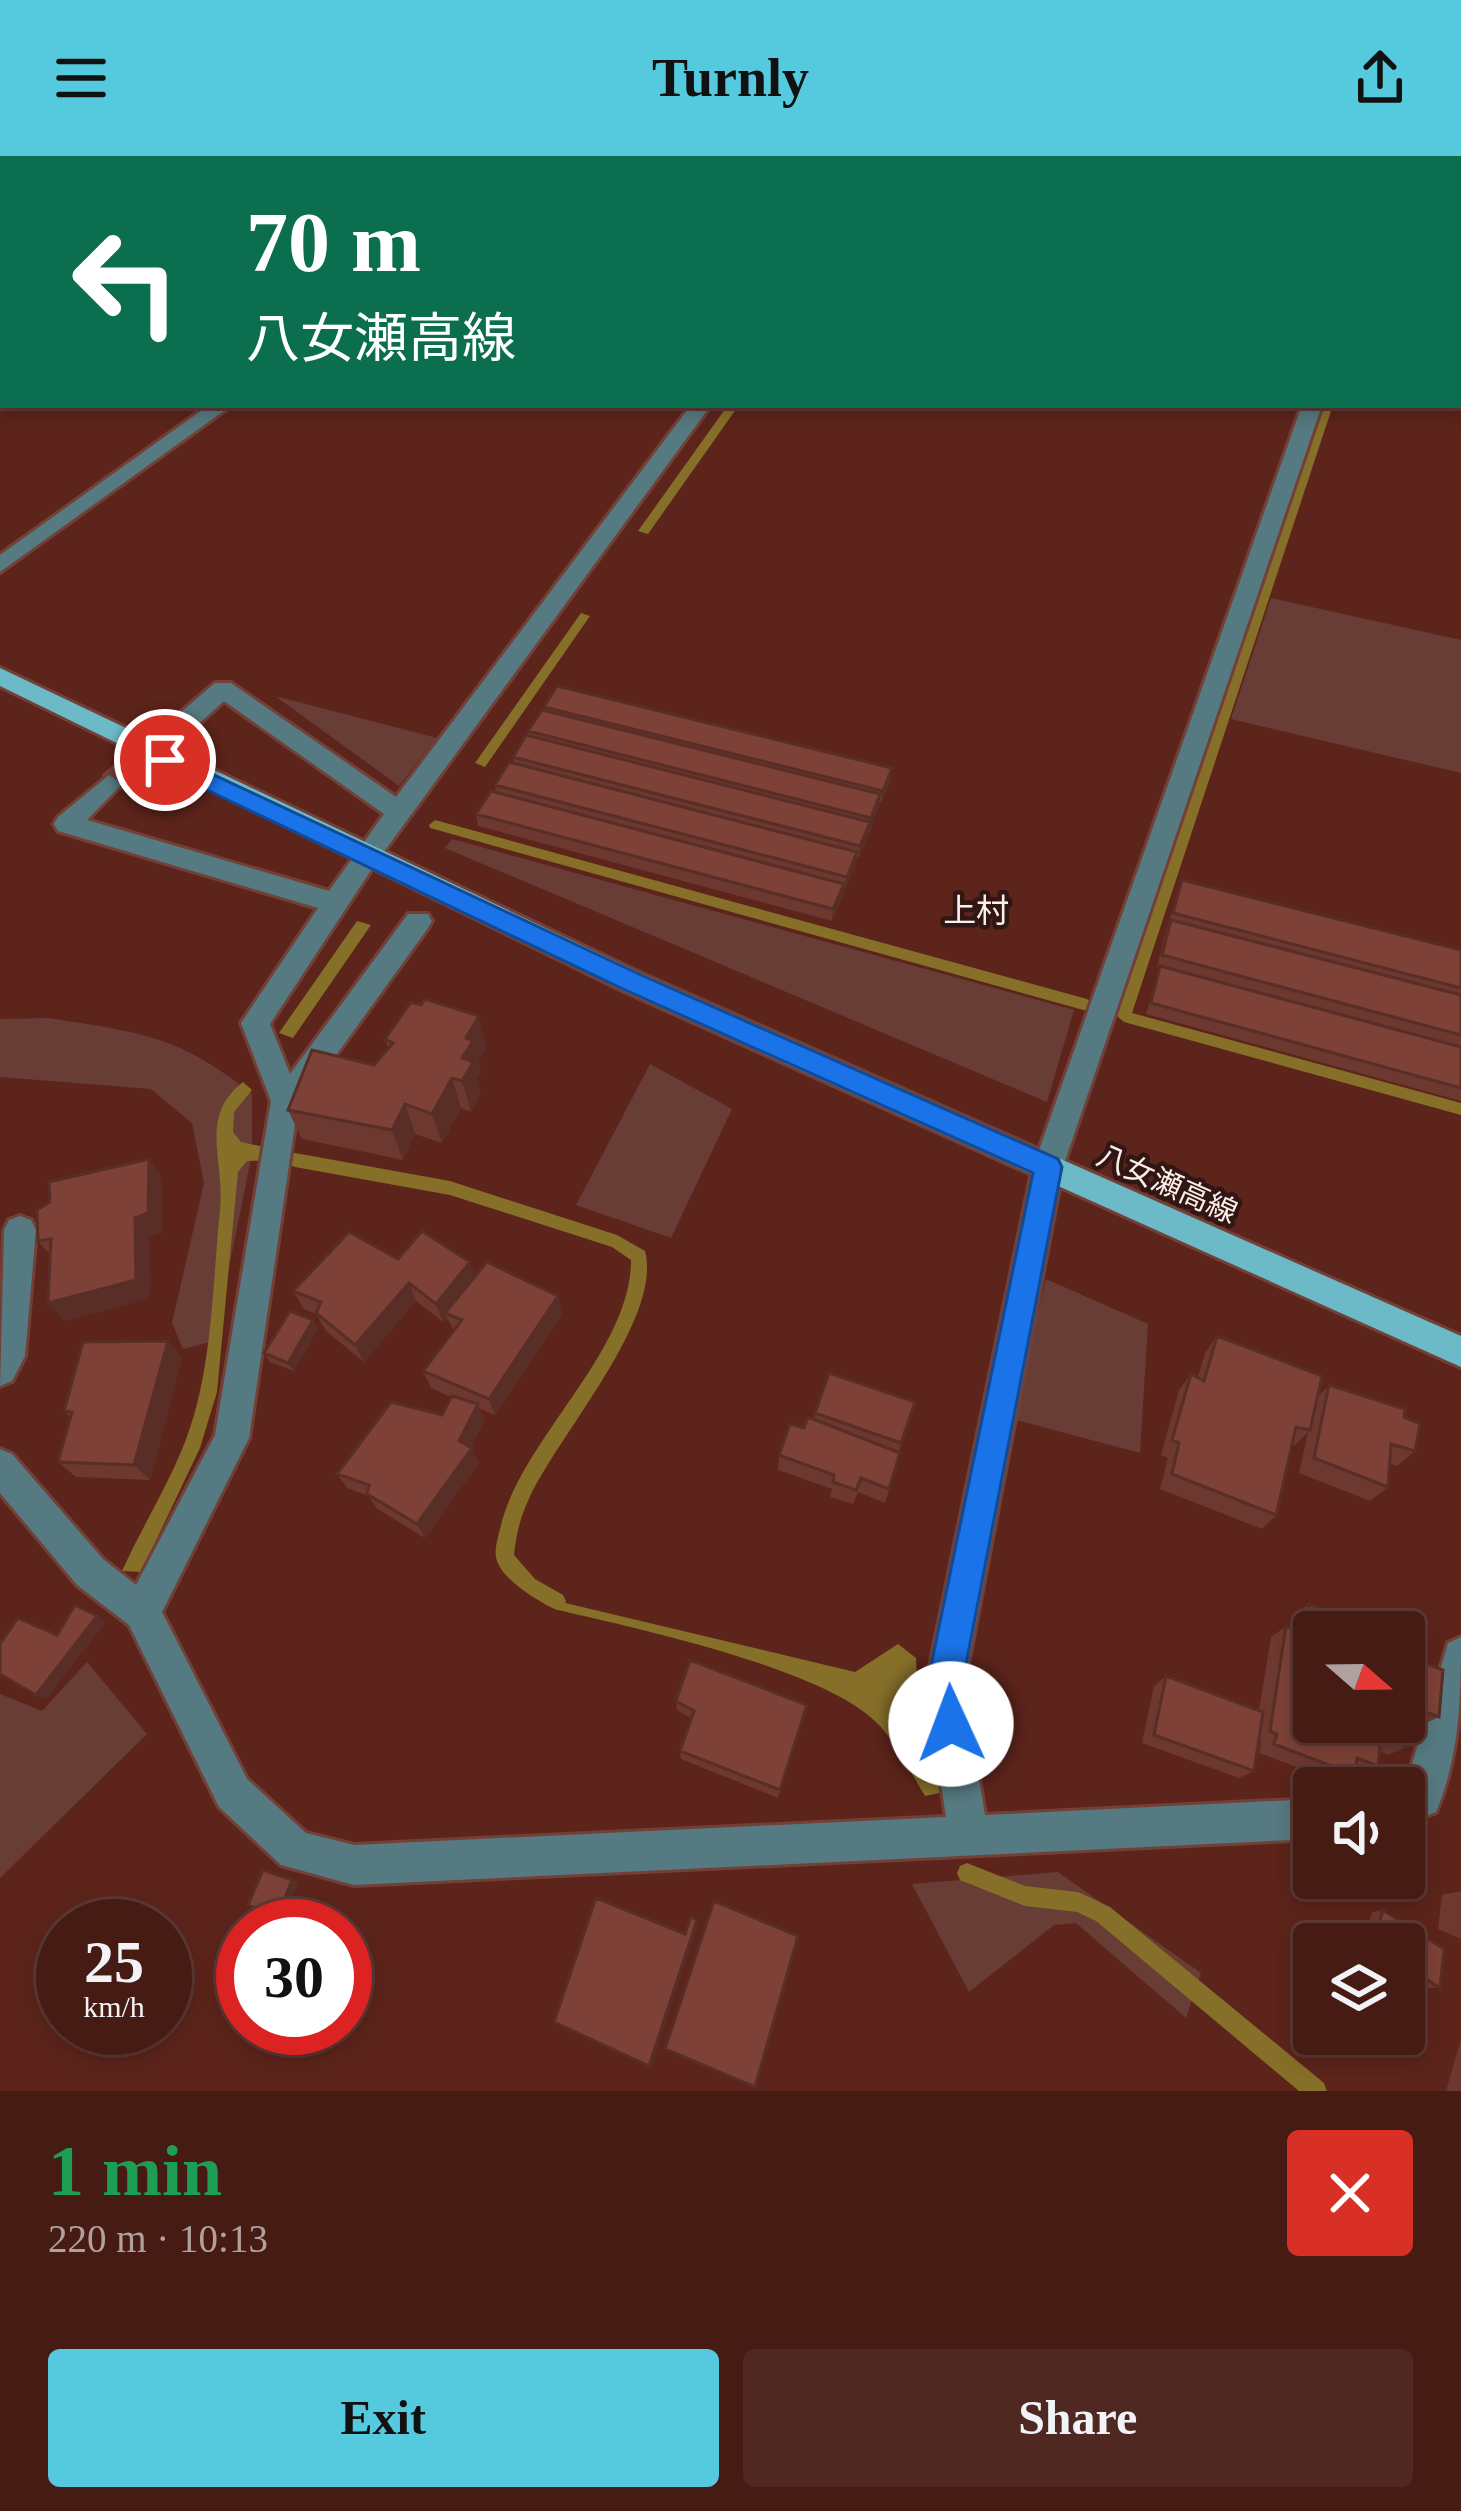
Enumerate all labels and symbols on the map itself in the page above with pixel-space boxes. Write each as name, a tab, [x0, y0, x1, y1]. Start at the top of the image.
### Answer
pin	[114, 709, 216, 811]
district label: 上村	[943, 893, 1009, 929]
street label: 八女瀬高線	[1092, 1138, 1242, 1229]
north arrow	[1293, 1611, 1425, 1743]
position arrow	[888, 1661, 1014, 1787]
speed limit sign: 30	[216, 1899, 372, 2055]

